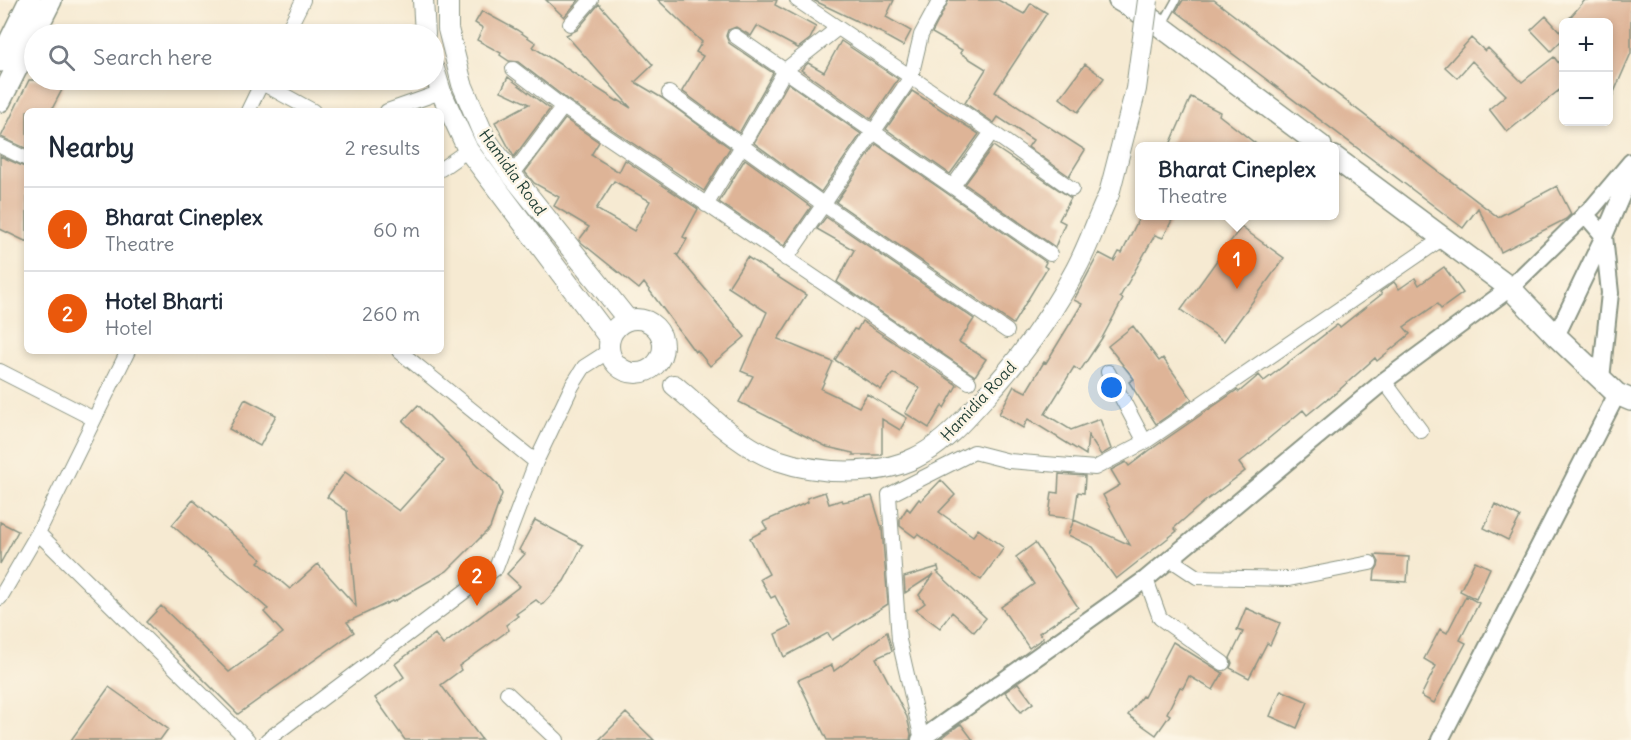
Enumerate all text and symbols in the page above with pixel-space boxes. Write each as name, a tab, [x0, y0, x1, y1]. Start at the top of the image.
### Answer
map controls	[1559, 18, 1613, 126]
button: +	[1559, 18, 1613, 72]
search box	[24, 24, 444, 90]
icon: search	[45, 41, 78, 74]
text: Search here	[93, 43, 212, 71]
button: −	[1559, 72, 1613, 126]
street label: Hamidia Road	[475, 125, 551, 219]
text: Nearby	[48, 131, 134, 164]
text: 2 results	[345, 135, 420, 160]
popup	[1135, 142, 1339, 220]
text: Bharat Cineplex	[1158, 155, 1316, 183]
text: Theatre	[1158, 183, 1227, 208]
text: Bharat Cineplex	[105, 203, 263, 231]
text: 1	[64, 217, 71, 242]
text: 60 m	[373, 217, 420, 242]
text: Theatre	[105, 231, 174, 256]
pin: 1	[1218, 240, 1256, 289]
text: Hotel Bharti	[105, 287, 223, 315]
text: 2	[62, 301, 73, 326]
text: 260 m	[362, 301, 420, 326]
text: Hotel	[105, 315, 152, 340]
street label: Hamidia Road	[936, 357, 1020, 445]
your location	[1097, 373, 1126, 402]
pin: 2	[458, 556, 496, 606]

